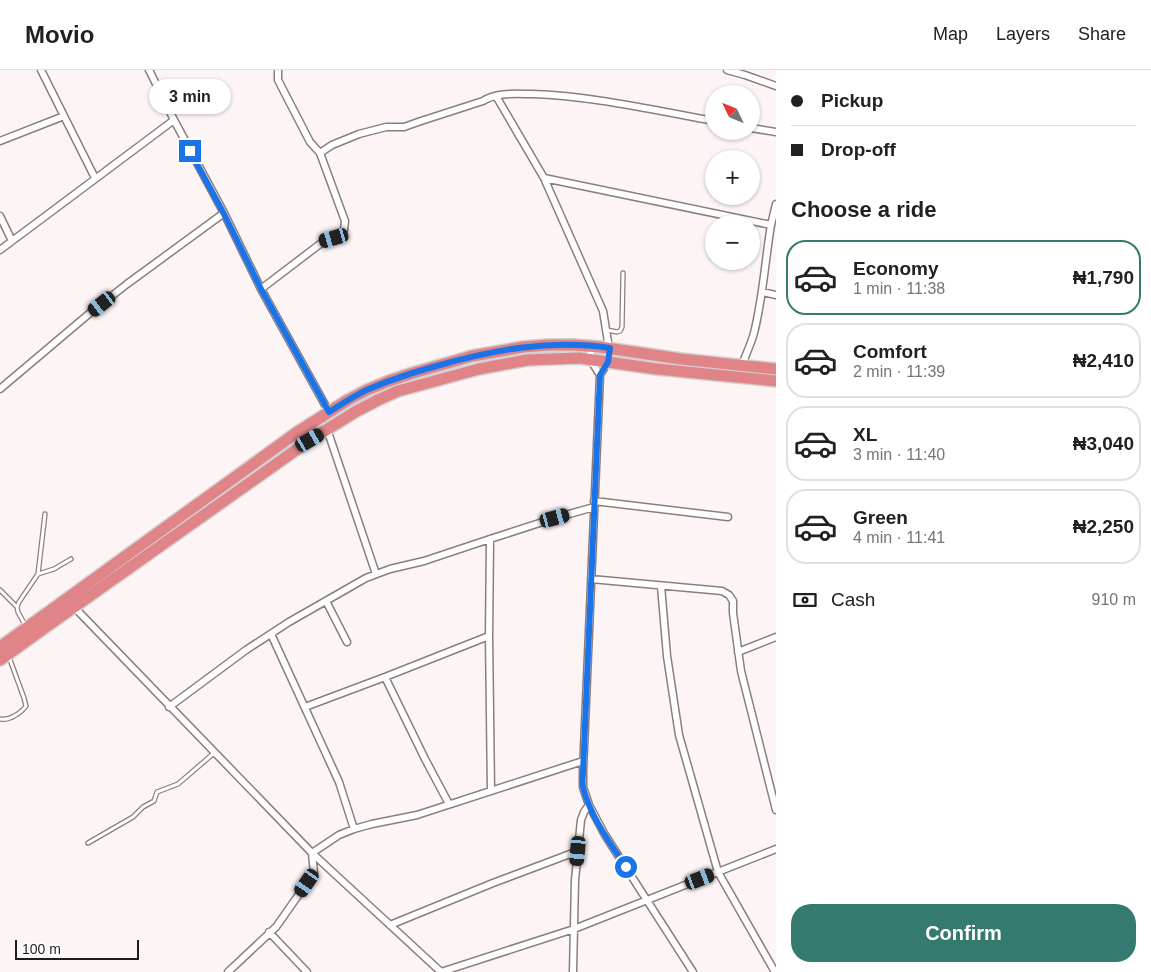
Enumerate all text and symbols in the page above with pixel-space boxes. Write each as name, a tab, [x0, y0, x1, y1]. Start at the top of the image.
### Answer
text: Movio	[25, 21, 94, 48]
text: Map	[933, 24, 968, 44]
text: Layers	[996, 24, 1050, 44]
text: Share	[1078, 24, 1126, 44]
callout: 3 min	[149, 78, 231, 114]
north arrow	[705, 85, 760, 140]
map controls	[705, 85, 760, 270]
text: 3 min	[169, 88, 211, 105]
text: Pickup	[821, 90, 883, 111]
text: Drop-off	[821, 139, 896, 160]
route end	[179, 140, 201, 162]
button: +	[705, 150, 760, 205]
text: Choose a ride	[791, 197, 936, 222]
button: −	[705, 215, 760, 270]
car	[317, 227, 350, 249]
icon: car	[793, 255, 838, 300]
text: Economy	[853, 258, 939, 279]
text: ₦1,790	[1073, 267, 1134, 288]
text: 1 min · 11:38	[853, 280, 945, 297]
car	[85, 289, 118, 319]
icon: car	[793, 338, 838, 383]
text: Comfort	[853, 341, 927, 362]
text: ₦2,410	[1073, 350, 1134, 371]
text: 2 min · 11:39	[853, 363, 945, 380]
icon: car	[793, 421, 838, 466]
text: XL	[853, 424, 877, 445]
car	[293, 426, 326, 454]
text: ₦3,040	[1073, 433, 1134, 454]
text: 3 min · 11:40	[853, 446, 945, 463]
icon: car	[793, 504, 838, 549]
car	[538, 507, 571, 529]
text: Green	[853, 507, 908, 528]
text: ₦2,250	[1073, 516, 1134, 537]
text: 4 min · 11:41	[853, 529, 945, 546]
icon: cash	[791, 586, 819, 614]
text: Cash	[831, 589, 875, 610]
text: 910 m	[1092, 591, 1136, 608]
car	[569, 835, 586, 867]
route start	[615, 856, 637, 878]
car	[292, 866, 321, 900]
car	[683, 867, 716, 891]
button: Confirm	[791, 904, 1136, 962]
scale bar	[15, 937, 139, 960]
text: 100 m	[22, 941, 61, 957]

